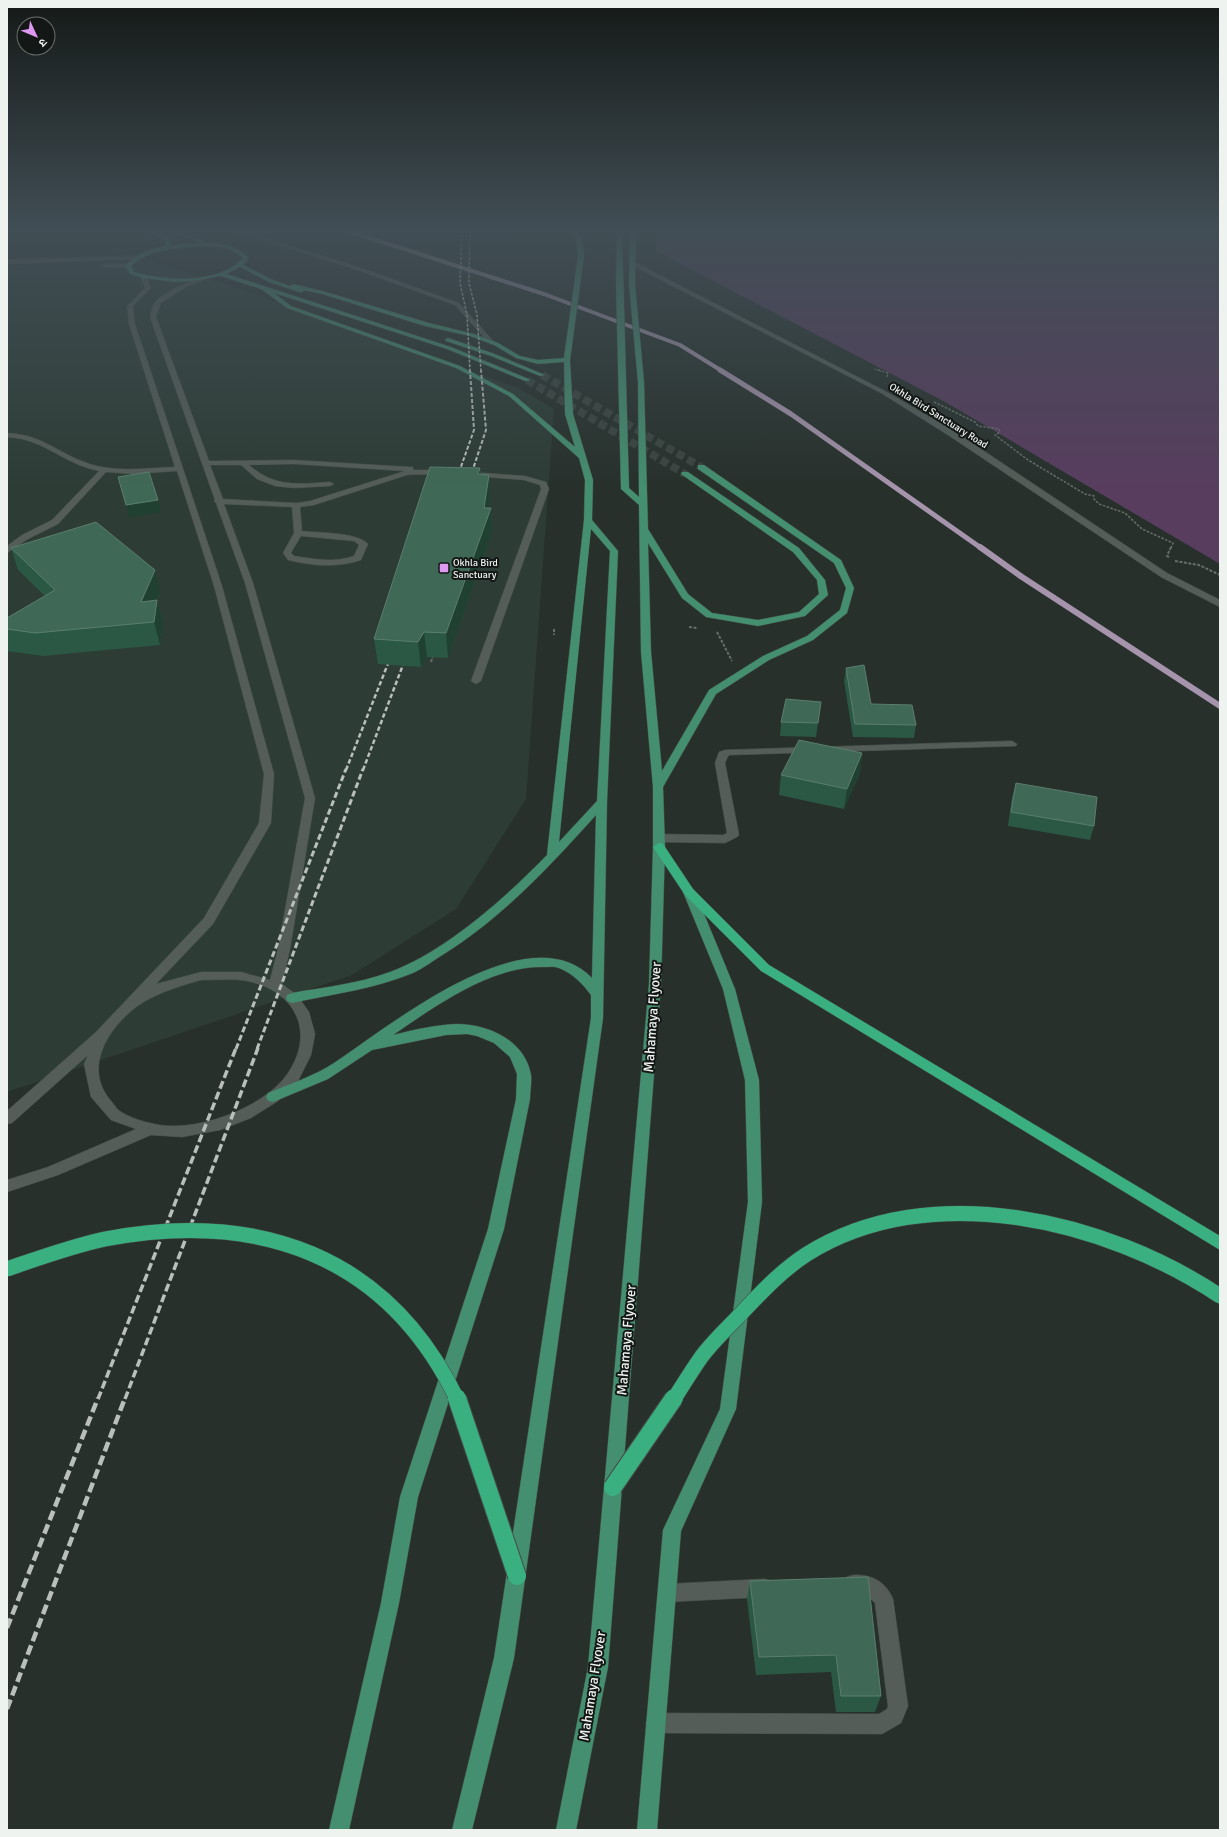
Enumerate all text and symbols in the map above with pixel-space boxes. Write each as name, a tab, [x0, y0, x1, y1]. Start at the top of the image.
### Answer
north arrow	[16, 16, 56, 56]
text: उ	[36, 36, 50, 50]
street label: Okhla Bird Sanctuary Road	[887, 381, 990, 451]
place label: Okhla Bird Sanctuary	[453, 557, 498, 581]
marker: Okhla Bird Sanctuary	[438, 562, 450, 574]
street label: Mahamaya Flyover	[640, 960, 665, 1073]
street label: Mahamaya Flyover	[613, 1283, 640, 1396]
street label: Mahamaya Flyover	[575, 1629, 610, 1742]

